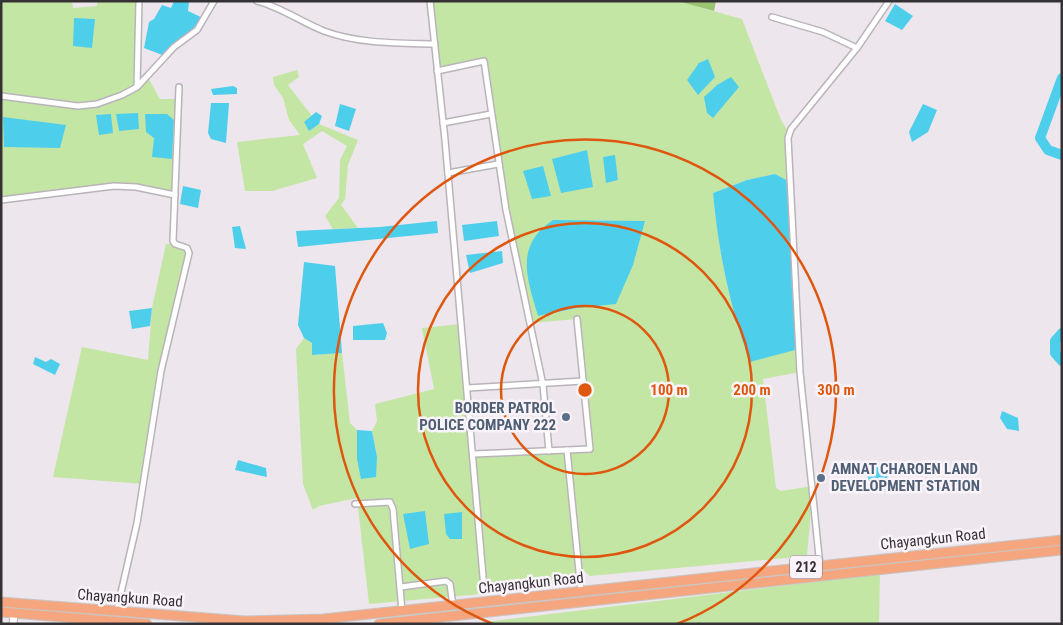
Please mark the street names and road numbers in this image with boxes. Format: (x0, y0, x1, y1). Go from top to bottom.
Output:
street label: Chayangkun Road (880, 525, 986, 553)
road number: 212 (790, 556, 822, 578)
street label: Chayangkun Road (478, 569, 584, 597)
street label: Chayangkun Road (77, 585, 183, 611)

